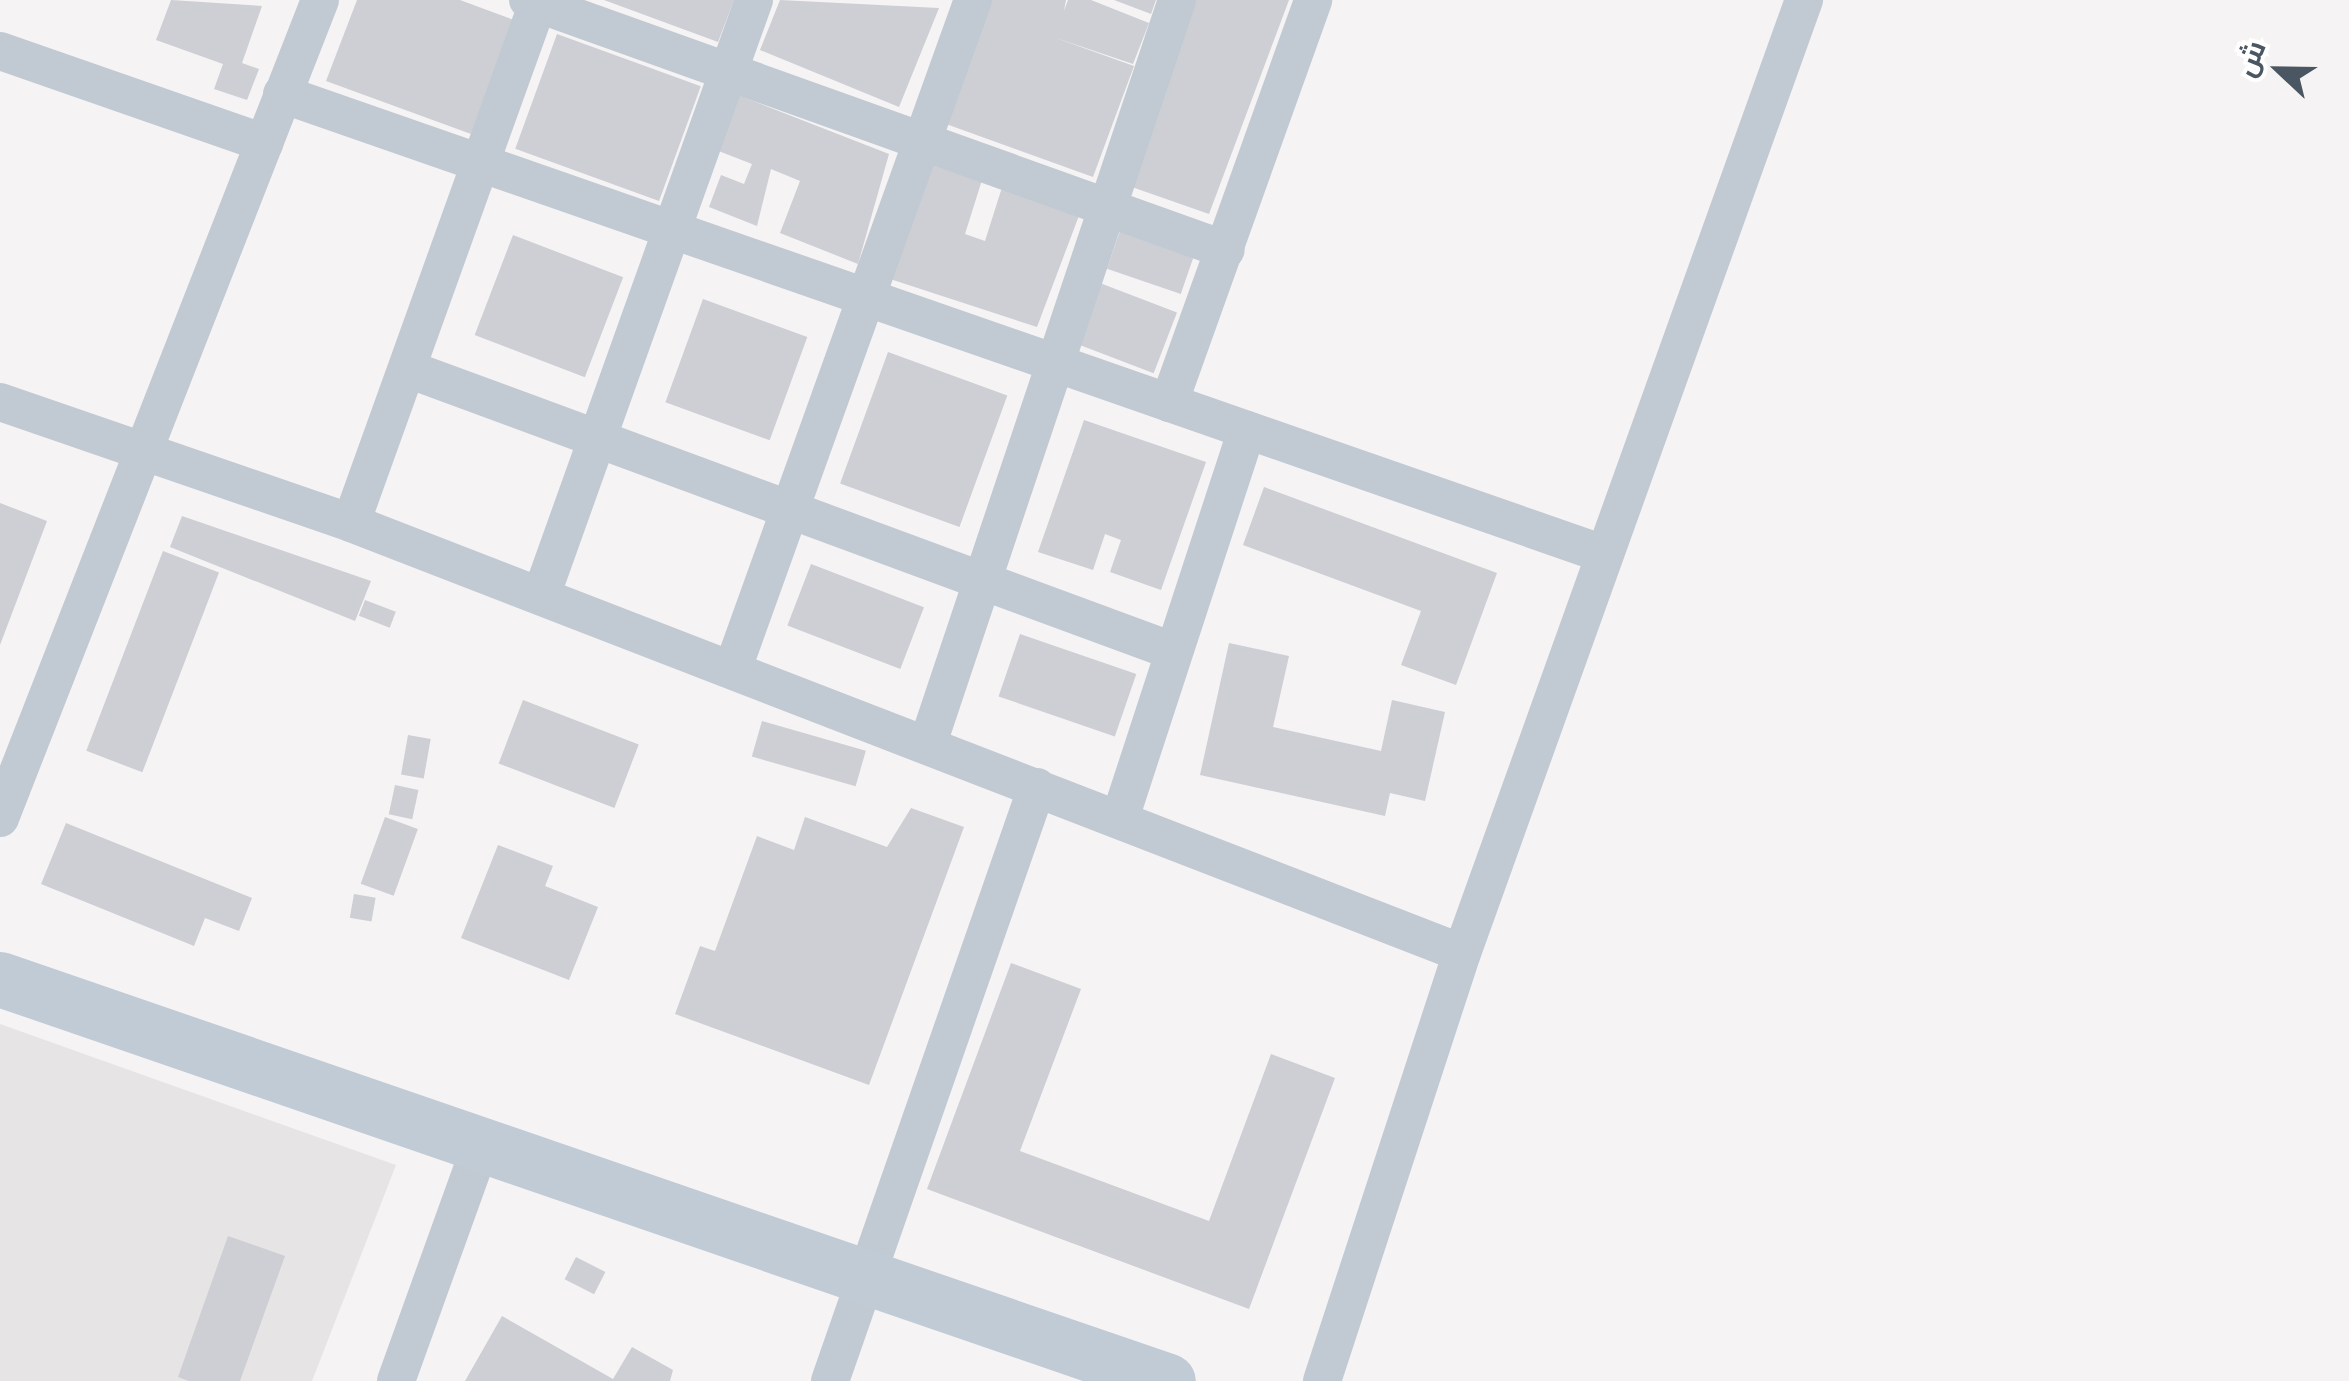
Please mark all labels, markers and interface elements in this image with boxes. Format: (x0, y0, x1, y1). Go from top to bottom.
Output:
north arrow (2229, 20, 2329, 120)
text: ش (2229, 36, 2273, 81)

